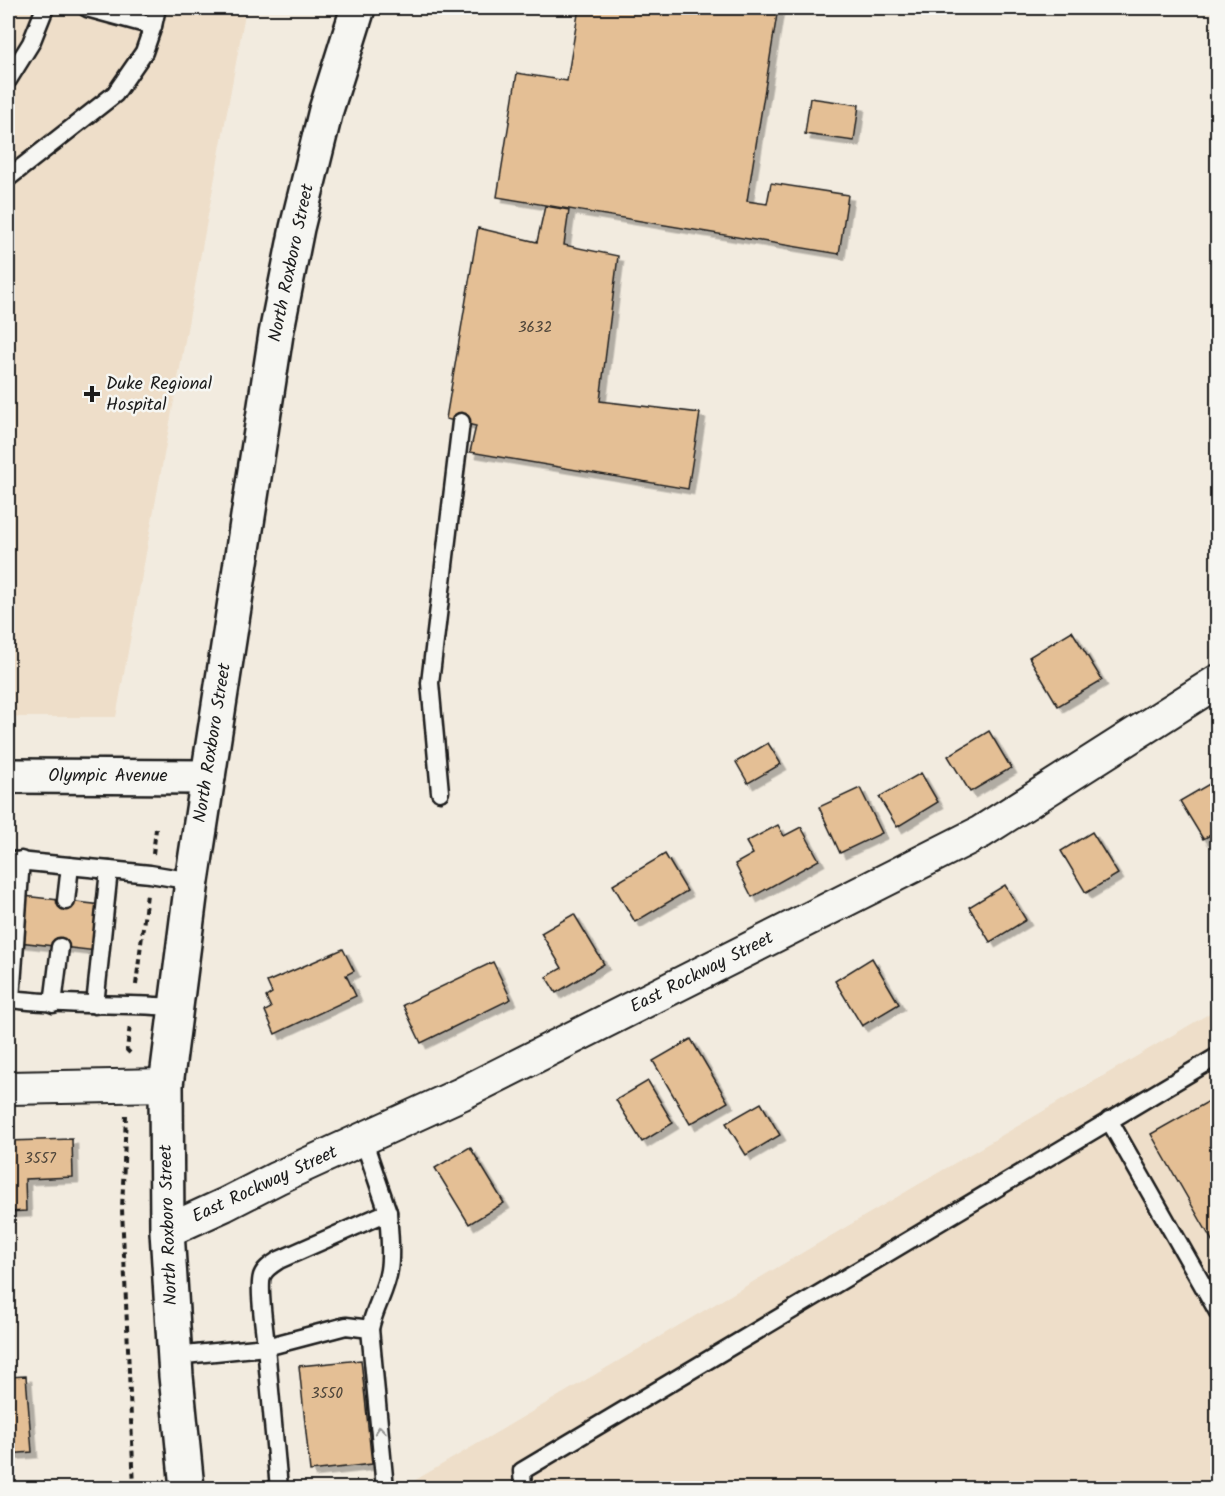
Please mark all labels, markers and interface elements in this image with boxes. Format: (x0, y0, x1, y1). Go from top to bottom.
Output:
street label: North Roxboro Street (261, 180, 323, 345)
house number: 3632 (518, 316, 552, 340)
place label: Duke Regional Hospital (106, 370, 213, 420)
marker: Duke Regional Hospital (83, 385, 101, 403)
street label: North Roxboro Street (186, 660, 240, 825)
street label: Olympic Avenue (48, 762, 168, 791)
street label: East Rockway Street (625, 924, 780, 1022)
street label: East Rockway Street (187, 1138, 344, 1231)
street label: North Roxboro Street (152, 1143, 186, 1306)
house number: 3557 (24, 1147, 57, 1171)
house number: 3550 (311, 1382, 344, 1406)
one-way arrow (374, 1426, 387, 1435)

